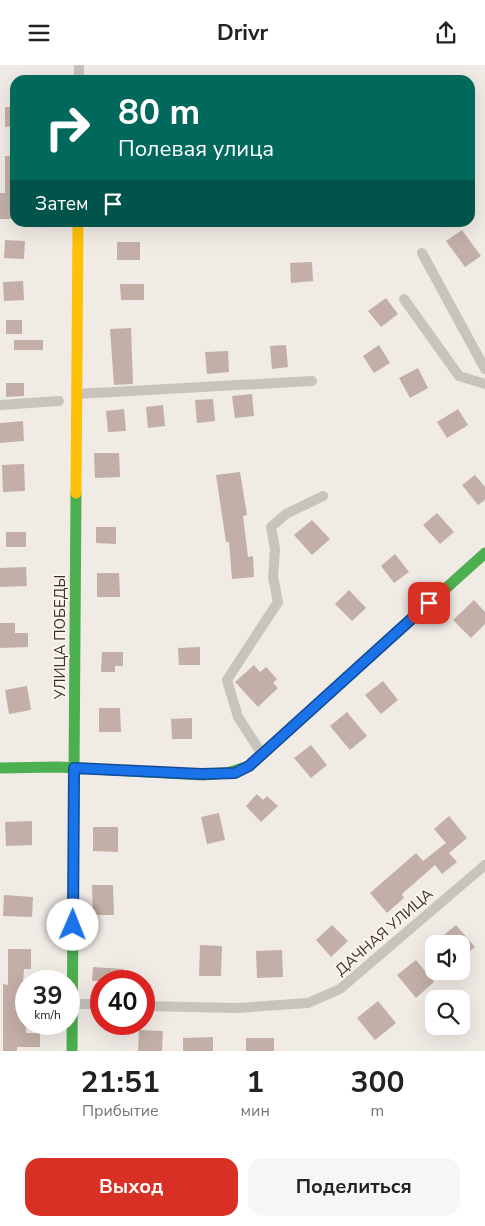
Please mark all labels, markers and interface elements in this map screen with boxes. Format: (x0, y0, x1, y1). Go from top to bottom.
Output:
text: Drivr (217, 18, 268, 48)
icon: menu (25, 19, 53, 47)
icon: share (432, 19, 460, 47)
text: 80 m (118, 89, 200, 136)
icon: right (35, 95, 100, 160)
text: Полевая улица (118, 134, 274, 164)
icon: arrive (99, 190, 127, 218)
text: Затем (35, 191, 89, 217)
street label: УЛИЦА ПОБЕДЫ (50, 575, 70, 700)
pin (408, 582, 450, 624)
icon: arrive (415, 589, 443, 617)
street label: ДАЧНАЯ УЛИЦА (331, 884, 437, 980)
position arrow (46, 898, 98, 950)
map controls (425, 935, 470, 1035)
button: sound (425, 935, 470, 980)
speed limit sign: 40 (90, 970, 155, 1035)
text: 39 (32, 979, 63, 1013)
button: search (425, 990, 470, 1035)
text: km/h (34, 1007, 61, 1023)
text: 21:51 (81, 1062, 160, 1103)
text: 1 (246, 1062, 264, 1103)
text: 300 (350, 1062, 404, 1103)
text: Прибытие (82, 1100, 159, 1122)
text: мин (241, 1100, 270, 1122)
text: m (371, 1100, 384, 1122)
button: Выход (25, 1158, 238, 1216)
button: Поделиться (248, 1158, 460, 1216)

